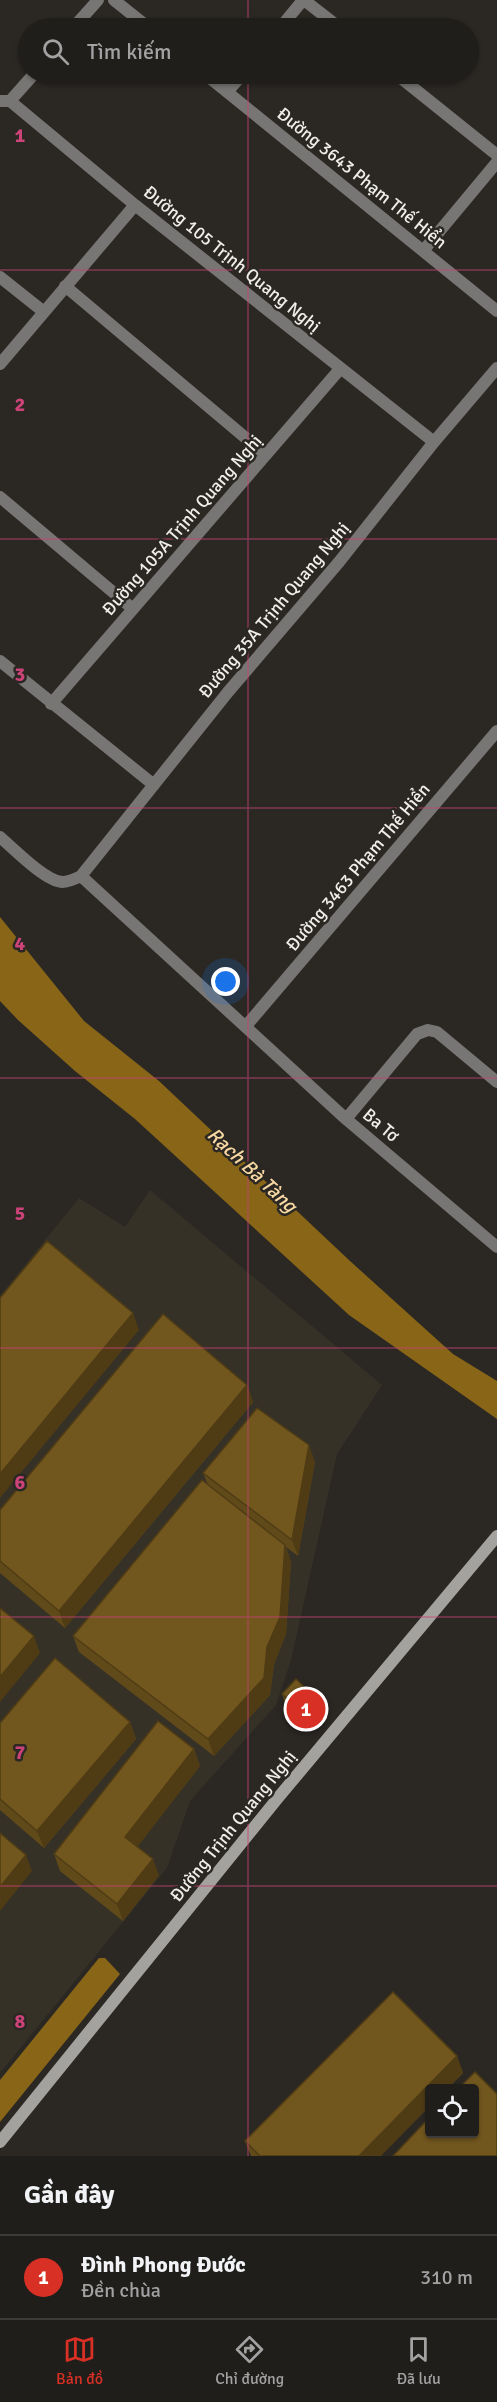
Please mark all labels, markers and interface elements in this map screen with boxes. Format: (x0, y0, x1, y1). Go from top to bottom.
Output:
search box (18, 18, 479, 84)
icon: search (39, 35, 72, 68)
text: Tìm kiếm (87, 38, 172, 65)
street label: Đường 3643 Phạm Thế Hiển (273, 103, 451, 253)
text: 1 (15, 123, 26, 148)
street label: Đường 105 Trịnh Quang Nghị (139, 181, 325, 337)
text: 2 (15, 392, 25, 417)
street label: Đường 105A Trịnh Quang Nghị (97, 430, 267, 620)
street label: Đường 35A Trịnh Quang Nghị (194, 518, 354, 702)
text: 3 (15, 662, 25, 687)
street label: Đường 3463 Phạm Thế Hiển (281, 779, 435, 955)
text: 4 (15, 931, 26, 956)
your location (211, 967, 240, 996)
street label: Ba Tơ (358, 1103, 404, 1147)
water label: Rạch Bà Tàng (202, 1122, 303, 1219)
text: 5 (15, 1201, 25, 1226)
text: 6 (15, 1470, 26, 1495)
pin: 1 (286, 1686, 326, 1732)
text: 7 (15, 1740, 26, 1765)
street label: Đường Trịnh Quang Nghị (165, 1746, 301, 1906)
text: 8 (15, 2009, 26, 2034)
map controls (425, 2084, 479, 2138)
button: locate (425, 2084, 479, 2138)
text: Gần đây (24, 2179, 114, 2211)
text: Đình Phong Đước (81, 2251, 246, 2278)
text: 1 (38, 2265, 49, 2290)
text: 310 m (420, 2265, 473, 2290)
text: Đền chùa (81, 2278, 161, 2303)
tab: Bản đồ (56, 2333, 103, 2389)
tab: Chỉ đường (215, 2333, 284, 2389)
tab: Đã lưu (396, 2333, 441, 2389)

